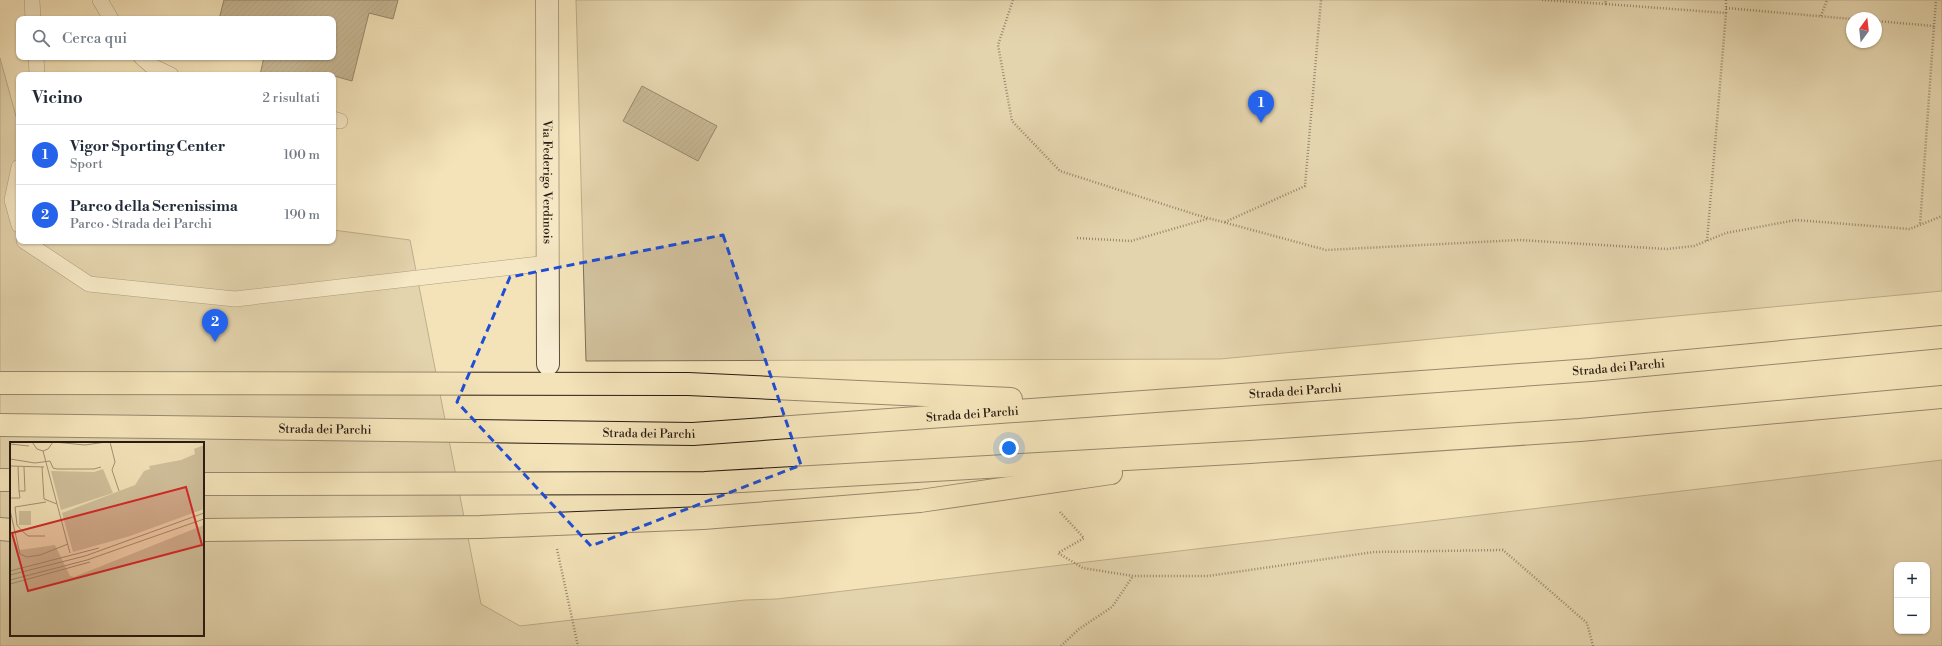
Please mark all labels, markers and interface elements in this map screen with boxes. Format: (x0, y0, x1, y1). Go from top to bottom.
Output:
north arrow (1846, 12, 1882, 48)
search box (16, 16, 336, 60)
icon: search (30, 27, 52, 49)
text: Cerca qui (62, 29, 127, 48)
text: Vicino (32, 87, 83, 109)
text: 2 risultati (263, 90, 320, 106)
pin: 1 (1248, 90, 1274, 123)
street label: Via Federigo Verdinois (540, 119, 555, 244)
text: Vigor Sporting Center (70, 137, 225, 156)
text: 1 (42, 147, 48, 163)
text: 100 m (284, 147, 320, 163)
text: Sport (70, 156, 103, 172)
text: Parco della Serenissima (70, 197, 238, 216)
text: 2 (41, 207, 49, 223)
text: 190 m (284, 207, 320, 223)
text: Parco · Strada dei Parchi (70, 216, 212, 232)
pin: 2 (202, 309, 228, 342)
street label: Strada dei Parchi (1572, 356, 1666, 379)
street label: Strada dei Parchi (1249, 380, 1342, 402)
street label: Strada dei Parchi (925, 403, 1019, 425)
street label: Strada dei Parchi (278, 421, 372, 437)
street label: Strada dei Parchi (602, 425, 696, 442)
your location (999, 438, 1019, 458)
inset map (10, 442, 204, 636)
map controls (1894, 562, 1930, 634)
button: + (1894, 562, 1930, 598)
button: − (1894, 598, 1930, 634)

